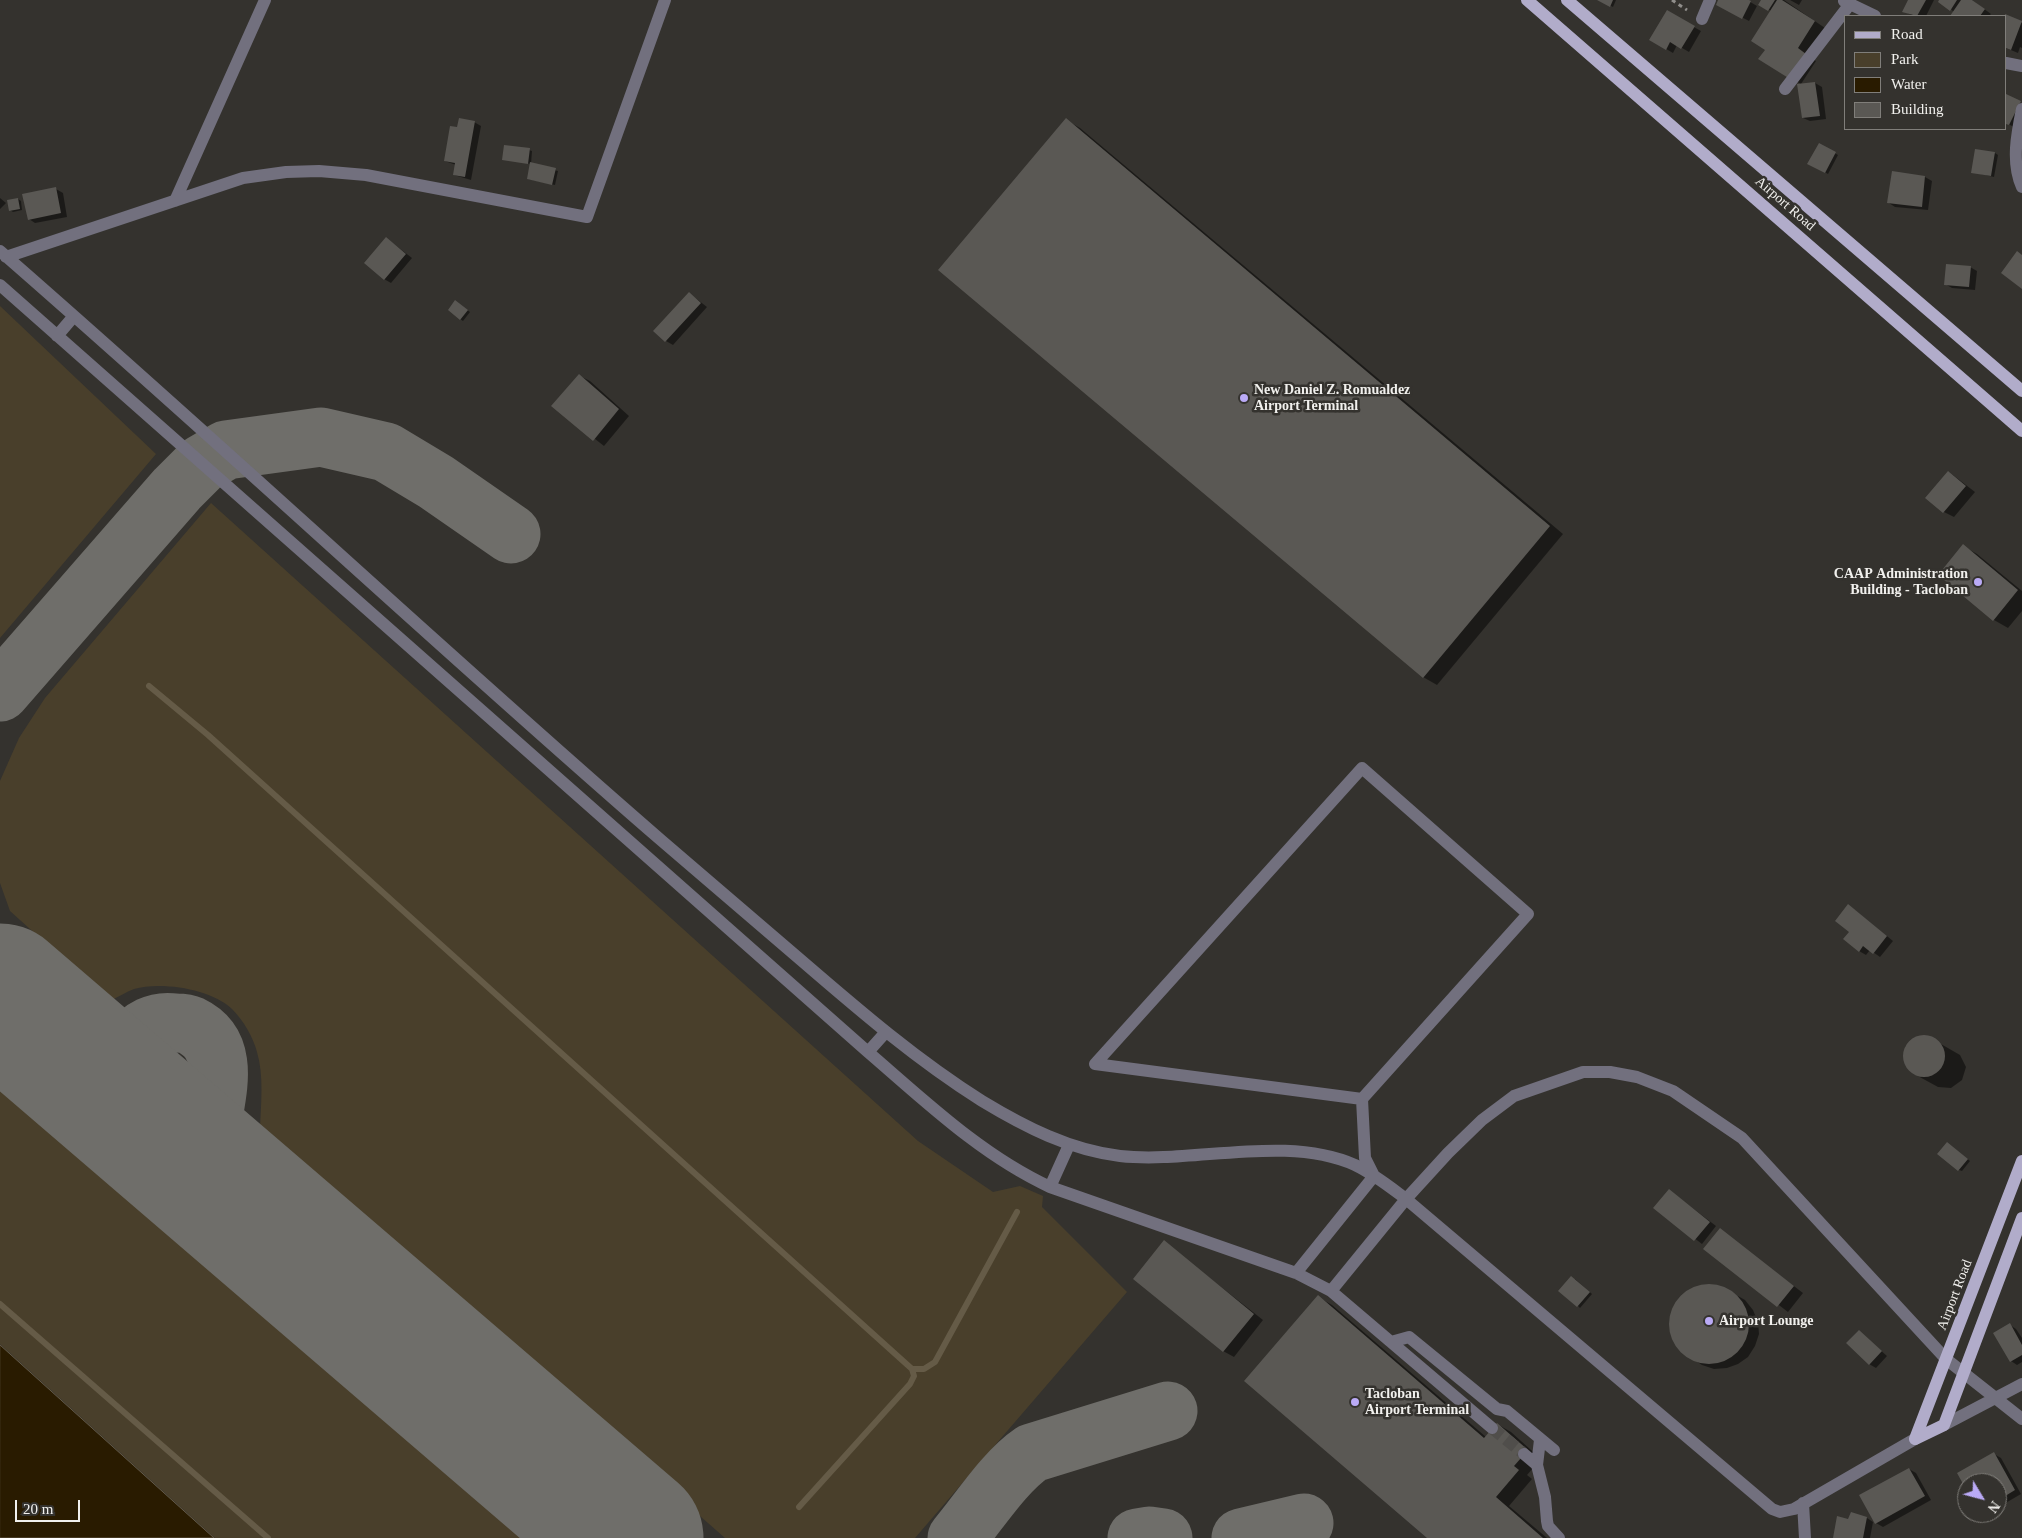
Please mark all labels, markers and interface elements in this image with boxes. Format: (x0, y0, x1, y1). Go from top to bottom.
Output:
legend (1844, 15, 2007, 130)
text: Road (1891, 26, 1923, 42)
text: Park (1891, 51, 1919, 67)
text: Water (1891, 76, 1926, 92)
text: Building (1891, 101, 1944, 117)
street label: Airport Road (1751, 173, 1819, 235)
place label: New Daniel Z. Romualdez Airport Terminal (1254, 382, 1410, 414)
marker: New Daniel Z. Romualdez Airport Terminal (1238, 392, 1250, 404)
place label: CAAP Administration Building - Tacloban (1834, 566, 1968, 598)
marker: CAAP Administration Building - Tacloban (1972, 576, 1984, 588)
street label: Airport Road (1934, 1257, 1976, 1333)
place label: Airport Lounge (1719, 1313, 1814, 1329)
marker: Airport Lounge (1703, 1315, 1715, 1327)
place label: Tacloban Airport Terminal (1365, 1386, 1469, 1418)
marker: Tacloban Airport Terminal (1349, 1396, 1361, 1408)
north arrow (1957, 1473, 2007, 1523)
scale bar (18, 1490, 82, 1522)
text: N (1985, 1498, 2003, 1515)
text: 20 m (23, 1501, 53, 1517)

